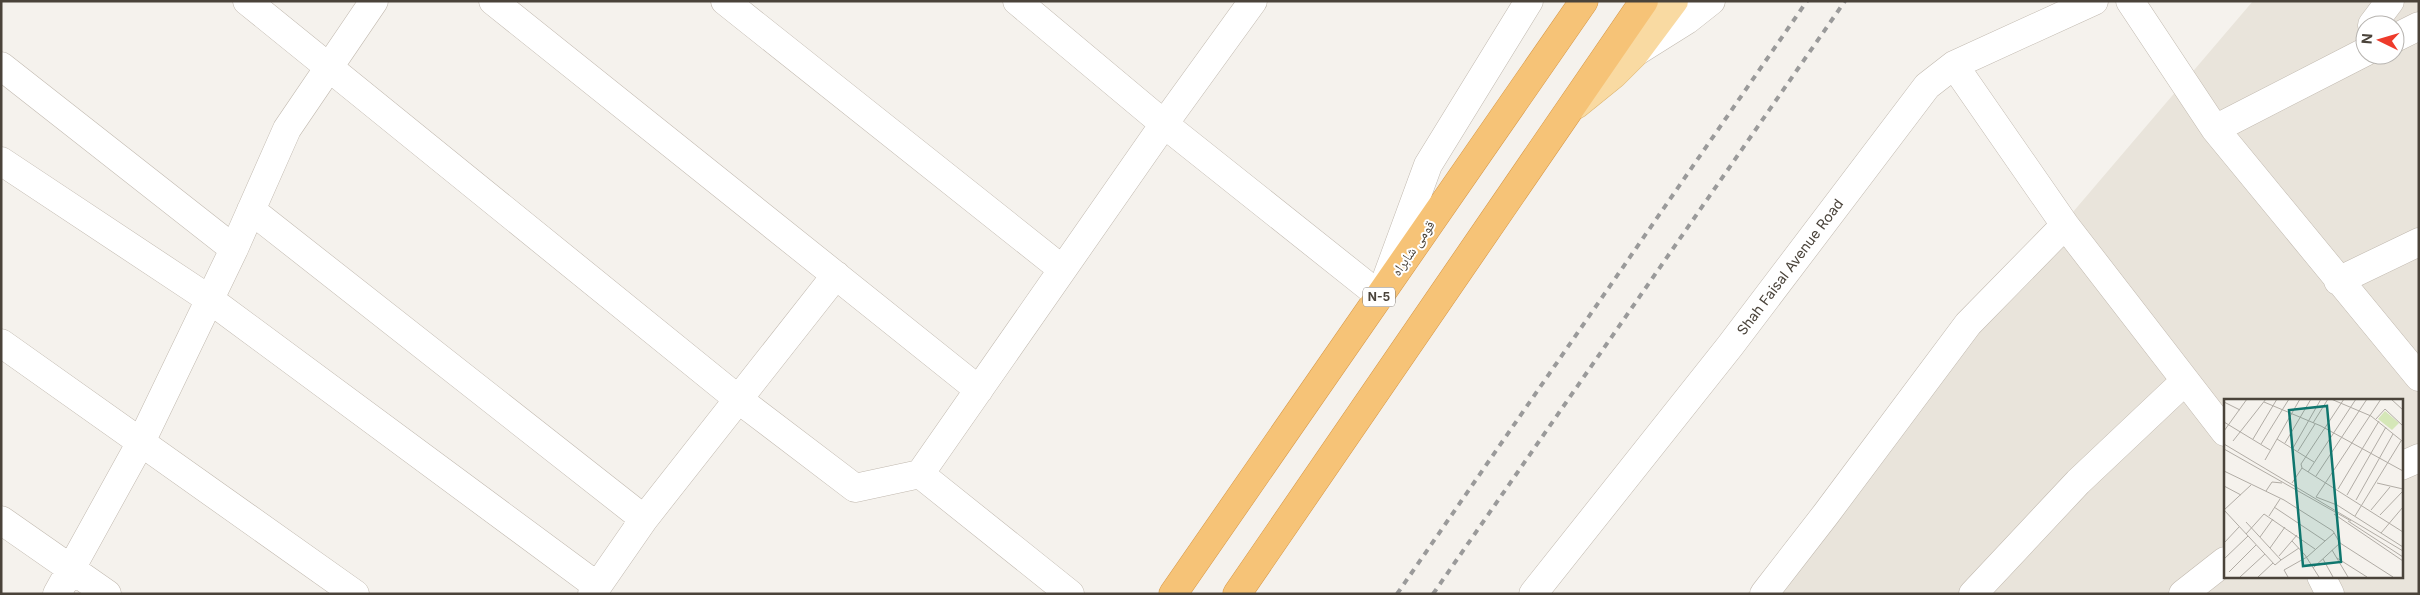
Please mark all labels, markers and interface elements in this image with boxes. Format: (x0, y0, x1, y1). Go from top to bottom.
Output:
north arrow (2355, 15, 2405, 65)
text: N (2358, 33, 2375, 45)
street label: Shah Faisal Avenue Road (1733, 195, 1846, 338)
street label: قومی شاہراہ (1387, 217, 1439, 279)
road number: N-5 (1363, 288, 1395, 306)
inset map (2224, 399, 2402, 578)

